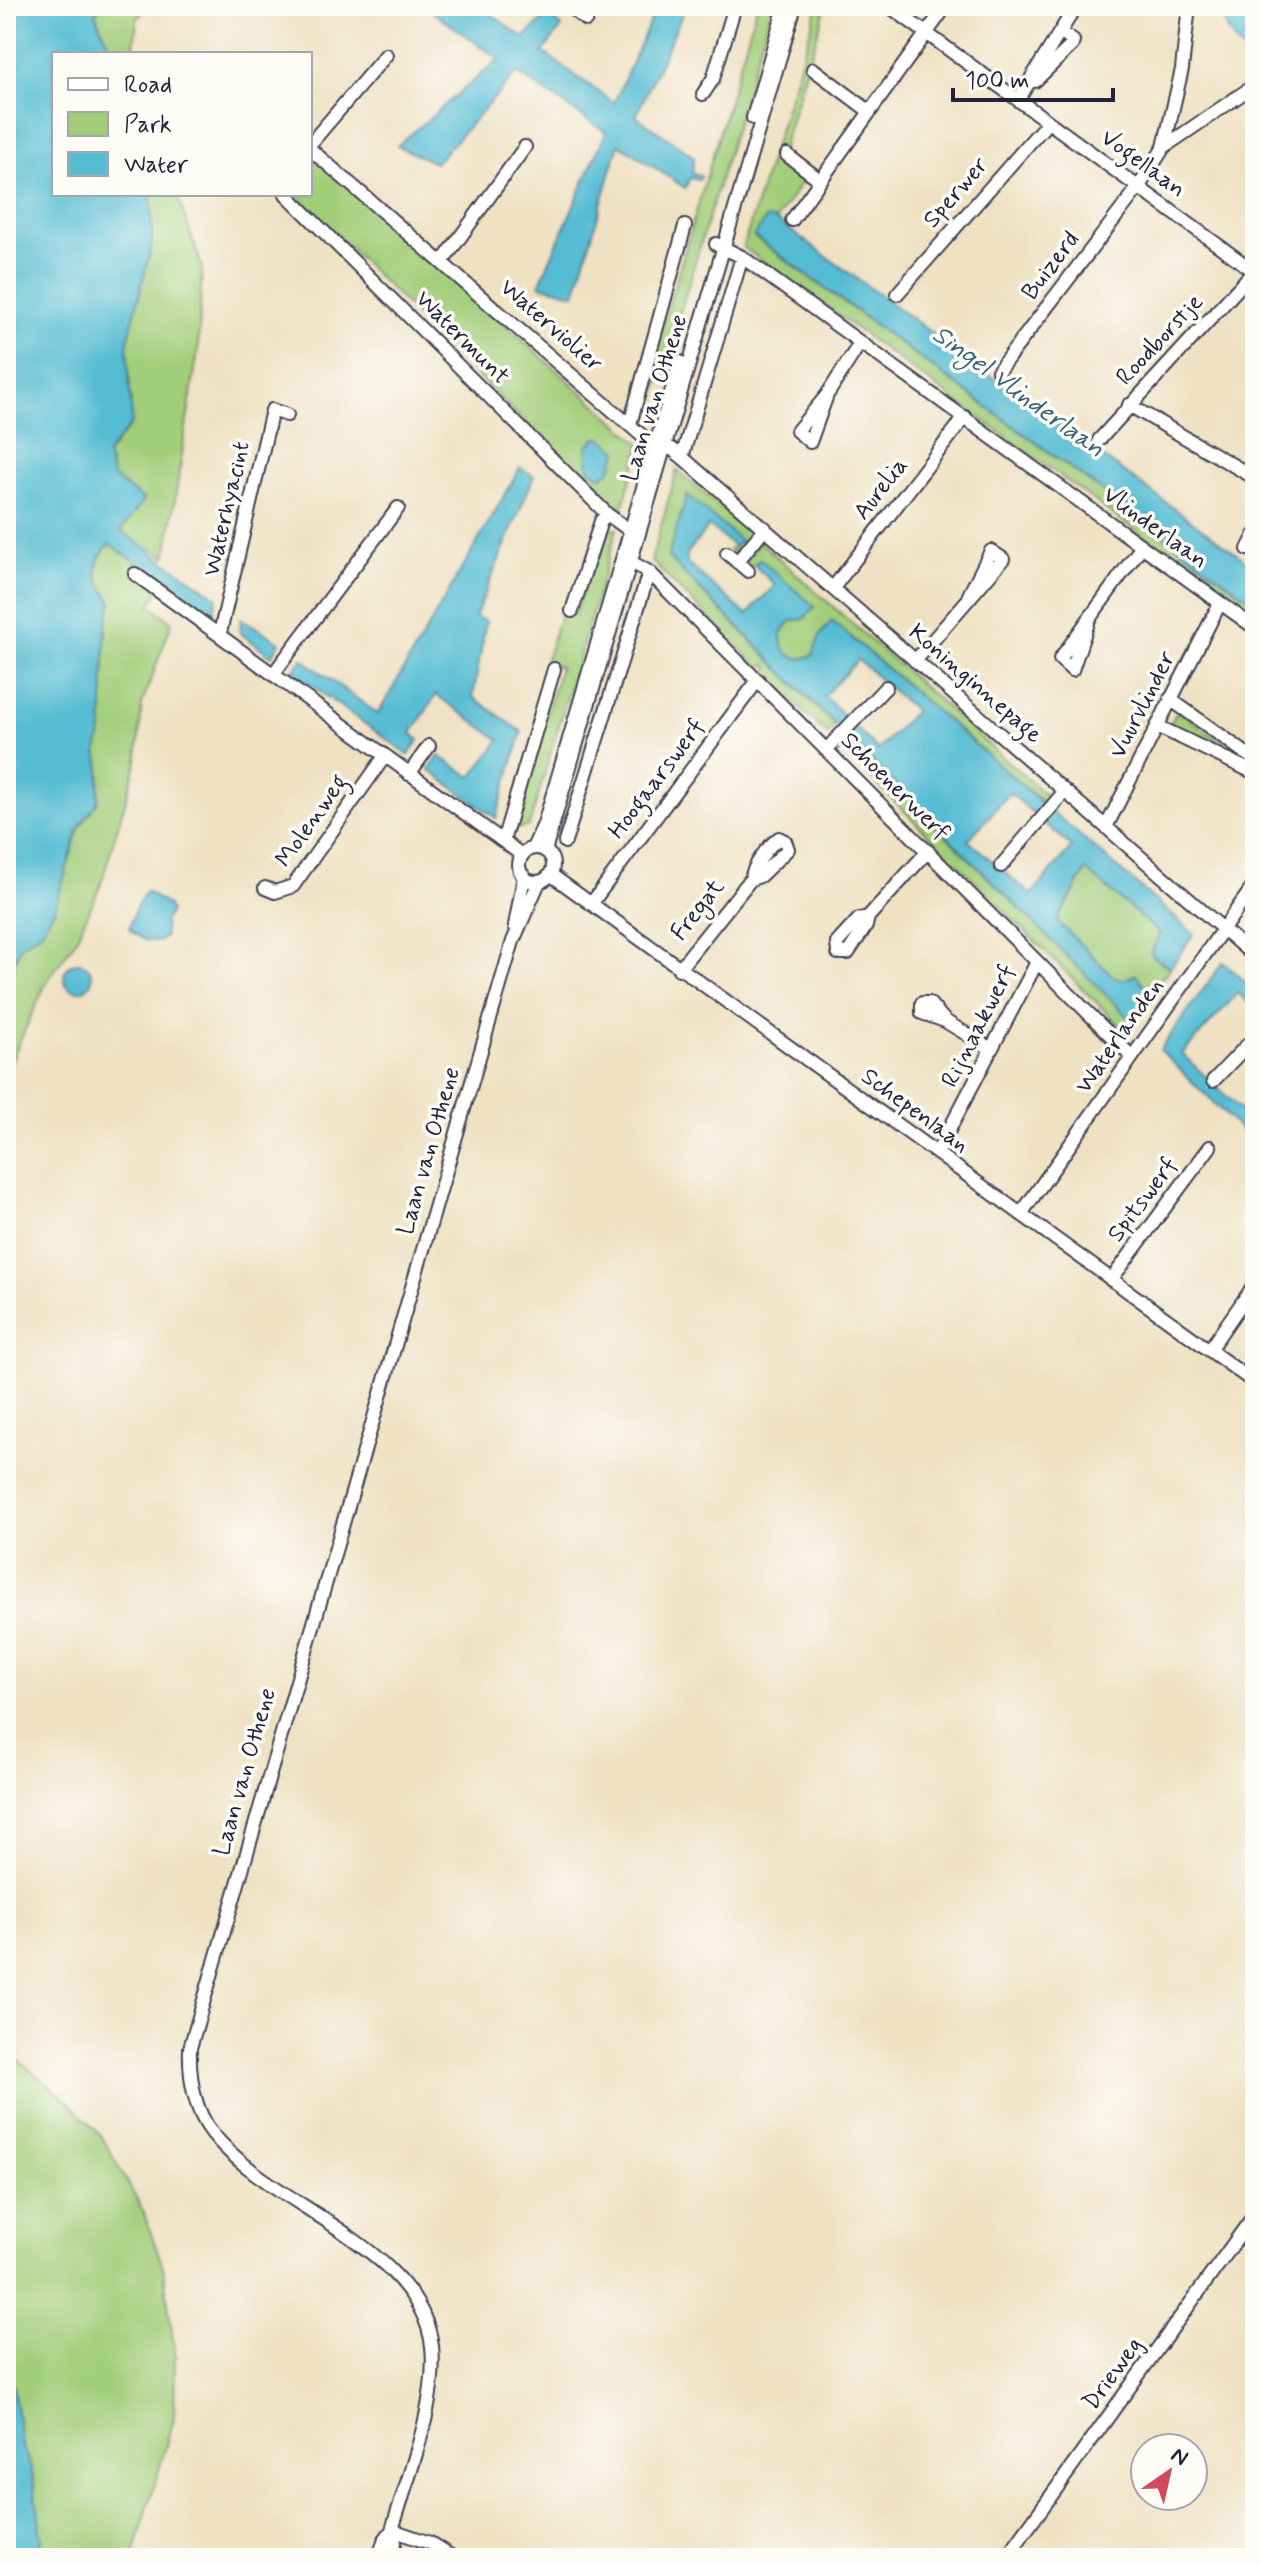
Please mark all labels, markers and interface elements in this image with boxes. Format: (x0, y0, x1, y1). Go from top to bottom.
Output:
legend (52, 52, 312, 196)
scale bar (953, 52, 1113, 102)
text: 100 m (965, 66, 1029, 97)
text: Road (124, 70, 172, 101)
text: Park (124, 110, 172, 141)
street label: Vogellaan (1093, 123, 1192, 208)
text: Water (124, 150, 189, 181)
street label: Sperwer (917, 151, 995, 235)
street label: Buizerd (1015, 225, 1087, 307)
street label: Waterviolier (493, 273, 609, 379)
street label: Watermunt (408, 284, 516, 392)
street label: Roodborstje (1110, 288, 1210, 392)
street label: Laan van Othene (615, 311, 695, 485)
water label: Singel Vlinderlaan (924, 318, 1111, 468)
street label: Waterhyacint (196, 438, 258, 580)
street label: Aurelia (847, 451, 915, 527)
street label: Vlinderlaan (1096, 480, 1214, 576)
street label: Koninginnepage (900, 617, 1048, 753)
street label: Vuurvlinder (1103, 645, 1184, 764)
street label: Hoogaarswerf (602, 713, 715, 847)
street label: Schoenerwerf (834, 726, 956, 848)
street label: Molenweg (269, 768, 358, 875)
street label: Fregat (664, 873, 733, 948)
street label: Rijnaakwerf (935, 959, 1023, 1093)
street label: Waterlanden (1069, 972, 1171, 1100)
street label: Schepenlaan (855, 1061, 975, 1161)
street label: Laan van Othene (390, 1063, 468, 1239)
street label: Spitswerf (1101, 1151, 1185, 1249)
street label: Laan van Othene (206, 1684, 284, 1860)
street label: Drieweg (1076, 2331, 1150, 2417)
north arrow (1129, 2432, 1209, 2512)
text: N (1165, 2441, 1193, 2473)

